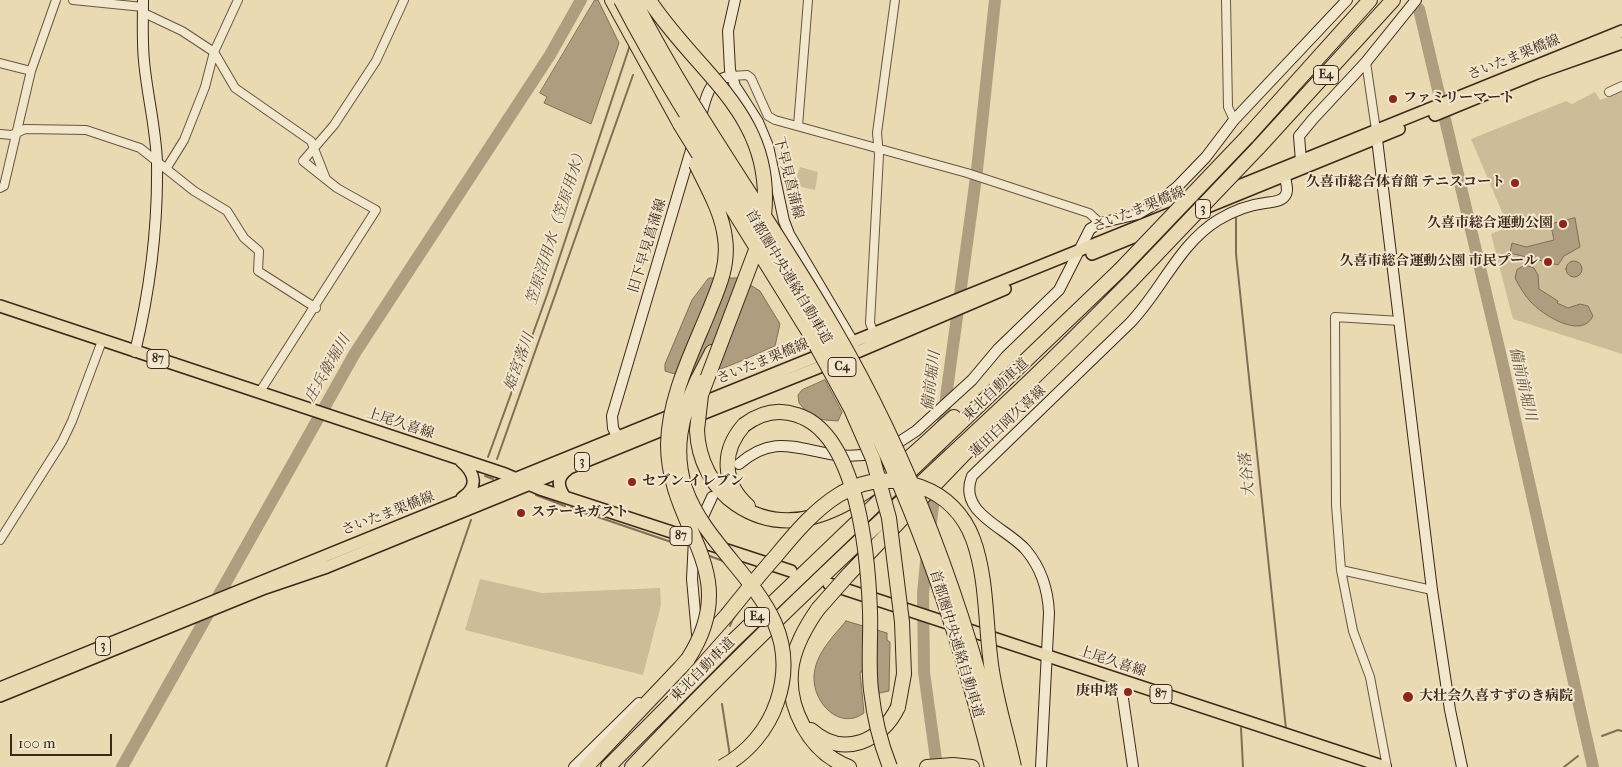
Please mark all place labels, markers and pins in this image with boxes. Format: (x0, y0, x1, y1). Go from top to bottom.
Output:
place label: ファミリーマート (1403, 91, 1515, 107)
marker: ファミリーマート (1387, 93, 1399, 105)
place label: 久喜市総合体育館 テニスコート (1306, 175, 1505, 191)
marker: 久喜市総合体育館 テニスコート (1509, 177, 1521, 189)
place label: 久喜市総合運動公園 (1427, 216, 1553, 232)
marker: 久喜市総合運動公園 (1557, 218, 1569, 230)
place label: 久喜市総合運動公園 市民プール (1339, 254, 1538, 270)
marker: 久喜市総合運動公園 市民プール (1542, 256, 1554, 268)
place label: セブン-イレブン (642, 474, 744, 490)
marker: セブン-イレブン (626, 476, 638, 488)
place label: ステーキガスト (531, 505, 629, 521)
marker: ステーキガスト (515, 507, 527, 519)
place label: 庚申塔 (1076, 684, 1118, 700)
marker: 庚申塔 (1122, 686, 1134, 698)
place label: 大壮会久喜すずのき病院 (1419, 689, 1573, 705)
marker: 大壮会久喜すずのき病院 (1401, 690, 1415, 704)

